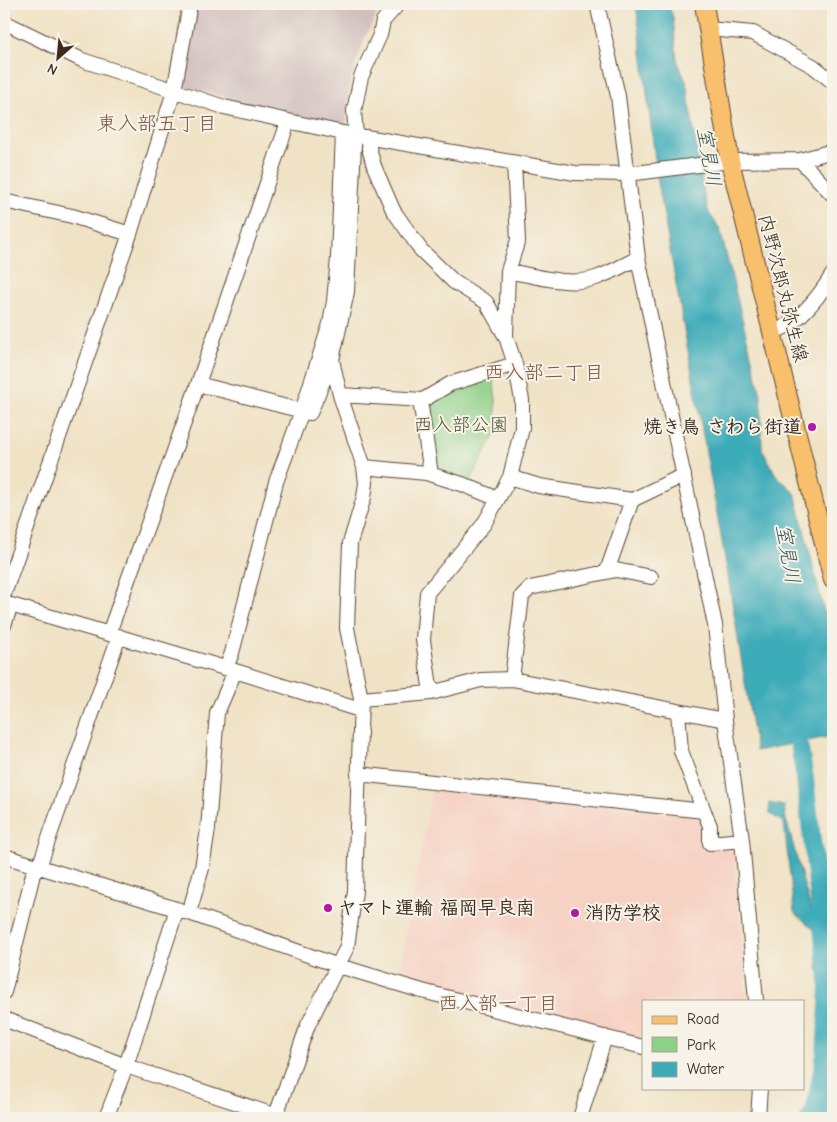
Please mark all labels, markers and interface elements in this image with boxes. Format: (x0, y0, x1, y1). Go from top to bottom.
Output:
north arrow (32, 32, 82, 82)
text: N (44, 59, 60, 79)
district label: 東入部五丁目 (97, 112, 217, 135)
water label: 室見川 (692, 125, 726, 189)
street label: 内野次郎丸弥生線 (754, 212, 812, 364)
district label: 西入部二丁目 (484, 361, 604, 384)
park label: 西入部公園 (413, 414, 509, 436)
place label: 焼き鳥 さわら街道 (643, 416, 802, 438)
marker: 焼き鳥 さわら街道 (806, 421, 818, 433)
water label: 室見川 (771, 522, 805, 586)
place label: ヤマト運輸 福岡早良南 (338, 897, 535, 919)
marker: ヤマト運輸 福岡早良南 (322, 902, 334, 914)
place label: 消防学校 (585, 902, 661, 924)
marker: 消防学校 (569, 907, 581, 919)
district label: 西入部一丁目 (438, 992, 558, 1015)
legend (642, 1000, 804, 1090)
text: Road (687, 1010, 719, 1028)
text: Park (687, 1036, 716, 1054)
text: Water (687, 1060, 724, 1078)

